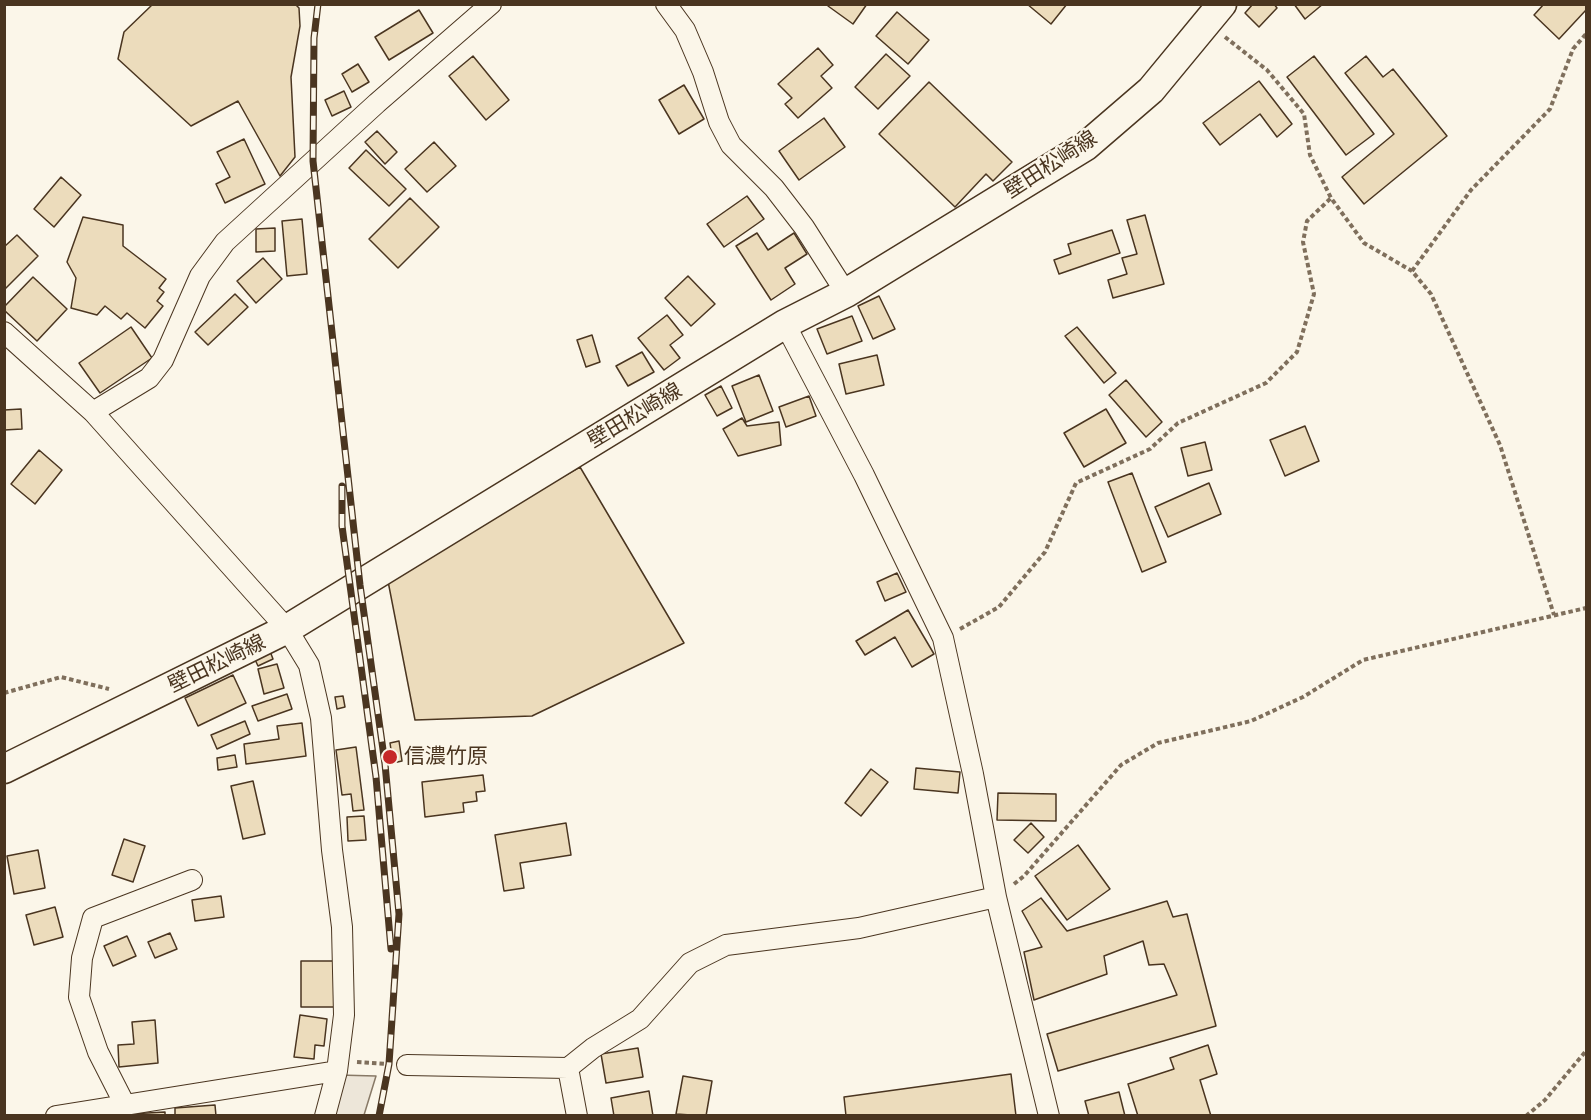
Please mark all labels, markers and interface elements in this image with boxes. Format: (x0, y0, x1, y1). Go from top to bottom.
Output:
street label: 壁田松崎線 (1000, 126, 1102, 204)
street label: 壁田松崎線 (584, 378, 686, 454)
street label: 壁田松崎線 (164, 630, 270, 698)
place label: 信濃竹原 (404, 744, 488, 770)
marker: 信濃竹原 (381, 748, 399, 766)

